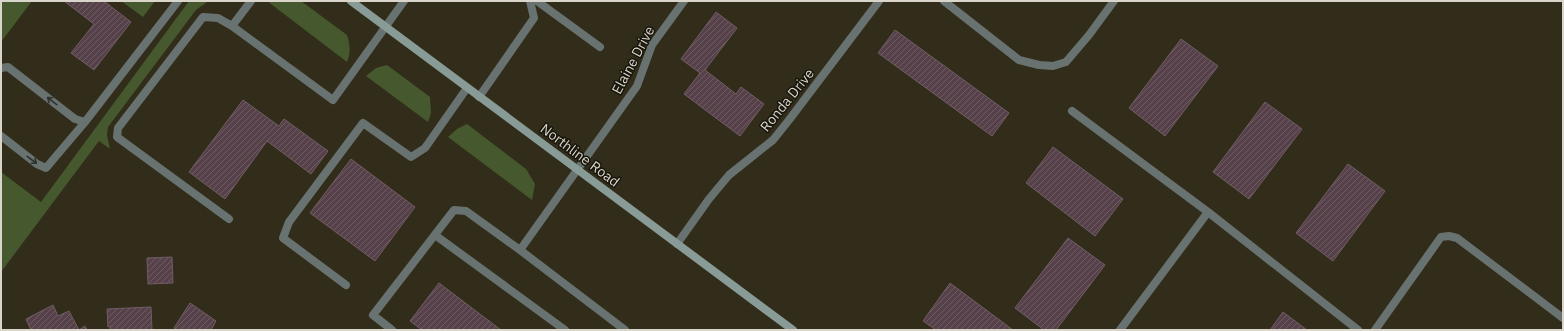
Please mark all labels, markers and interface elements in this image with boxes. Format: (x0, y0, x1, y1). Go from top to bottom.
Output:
street label: Elaine Drive (608, 23, 659, 97)
street label: Ronda Drive (756, 65, 818, 135)
one-way arrow (47, 97, 58, 105)
street label: Northline Road (537, 119, 623, 191)
one-way arrow (26, 156, 37, 164)

